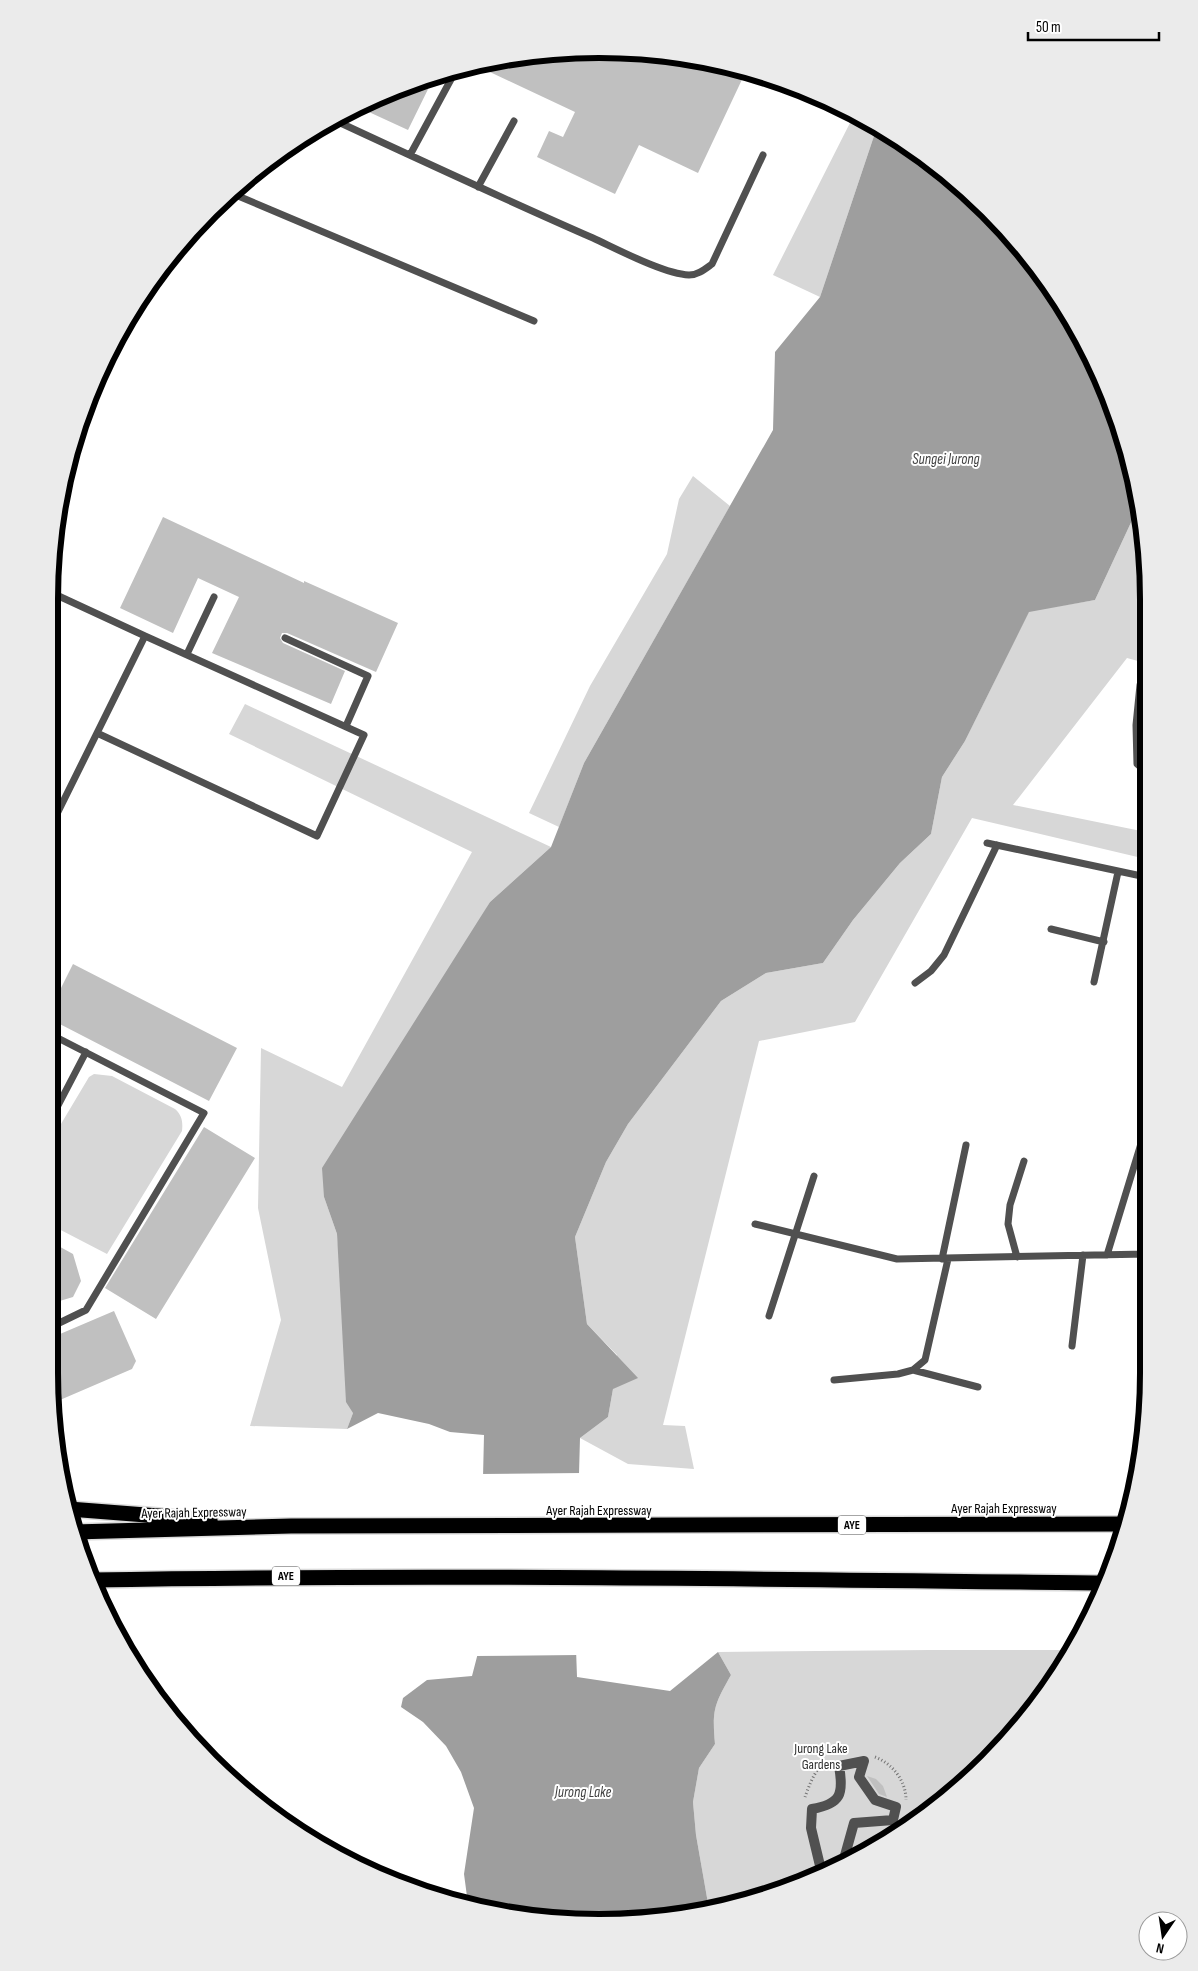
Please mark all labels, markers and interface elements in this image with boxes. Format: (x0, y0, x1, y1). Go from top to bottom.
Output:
scale bar (1028, 10, 1159, 42)
text: 50 m (1036, 18, 1061, 37)
water label: Sungei Jurong (912, 450, 980, 469)
street label: Ayer Rajah Expressway (950, 1500, 1057, 1517)
street label: Ayer Rajah Expressway (545, 1502, 652, 1519)
street label: Ayer Rajah Expressway (140, 1503, 247, 1522)
road number: AYE (838, 1516, 866, 1534)
road number: AYE (272, 1566, 300, 1585)
park label: Jurong Lake Gardens (793, 1740, 848, 1773)
water label: Jurong Lake (554, 1783, 611, 1802)
north arrow (1138, 1911, 1188, 1961)
text: N (1155, 1939, 1166, 1957)

